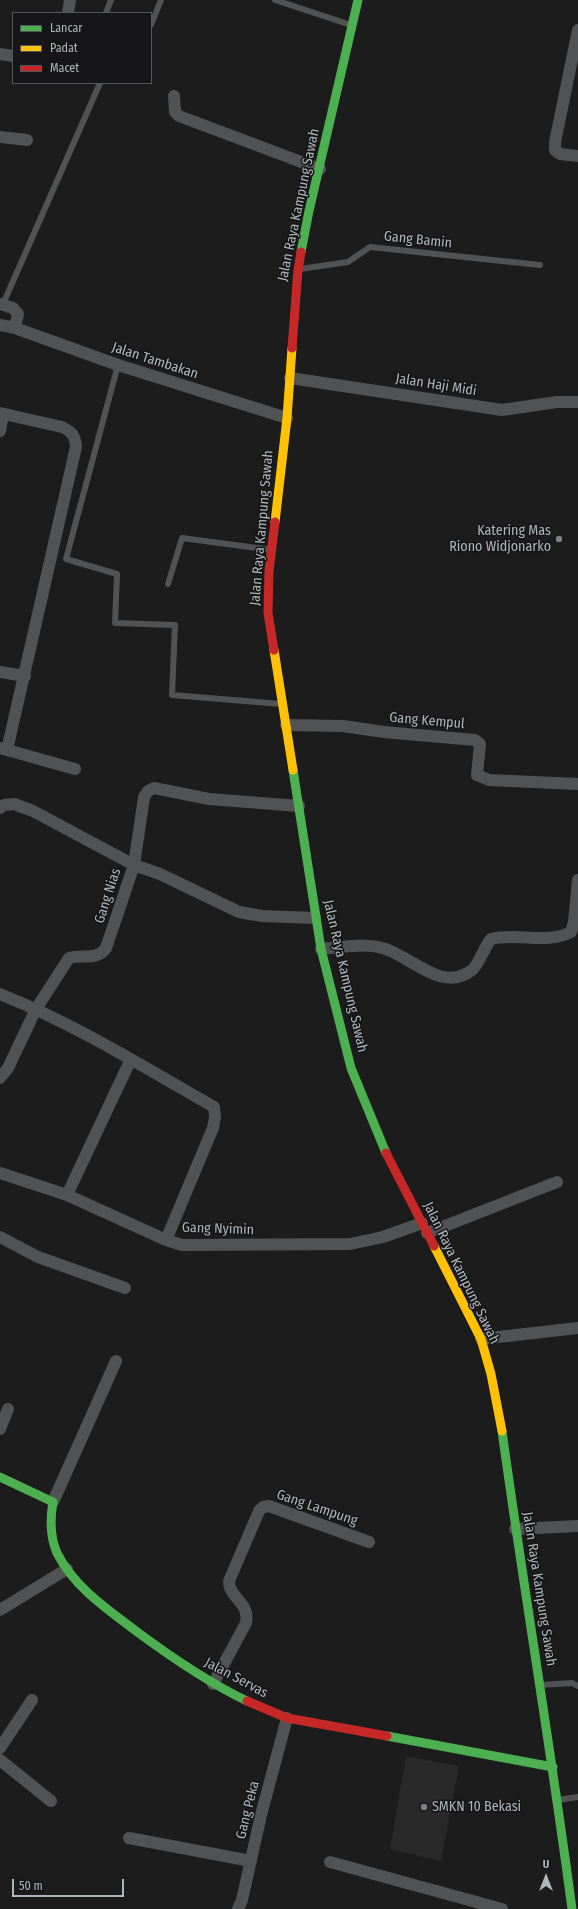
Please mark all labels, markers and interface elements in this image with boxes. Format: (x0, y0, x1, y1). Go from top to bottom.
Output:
legend (12, 12, 152, 84)
text: Lancar (50, 21, 83, 35)
text: Padat (50, 41, 78, 55)
text: Macet (50, 61, 79, 75)
street label: Jalan Raya Kampung Sawah (275, 127, 323, 283)
street label: Gang Bamin (383, 228, 453, 252)
street label: Jalan Tambakan (110, 339, 200, 383)
street label: Jalan Haji Midi (394, 370, 478, 400)
street label: Jalan Raya Kampung Sawah (247, 450, 277, 606)
place label: Katering Mas Riono Widjonarko (449, 523, 551, 556)
marker: Katering Mas Riono Widjonarko (554, 534, 564, 544)
street label: Gang Kempul (389, 709, 465, 733)
street label: Gang Nias (91, 866, 125, 926)
street label: Jalan Raya Kampung Sawah (319, 898, 371, 1054)
street label: Jalan Raya Kampung Sawah (419, 1199, 503, 1347)
street label: Gang Nyimin (182, 1219, 254, 1239)
street label: Gang Lampung (274, 1486, 360, 1530)
street label: Jalan Raya Kampung Sawah (519, 1511, 559, 1667)
street label: Jalan Servas (201, 1654, 271, 1702)
street label: Gang Peka (233, 1779, 263, 1841)
place label: SMKN 10 Bekasi (432, 1799, 521, 1815)
marker: SMKN 10 Bekasi (419, 1802, 429, 1812)
north arrow (526, 1857, 566, 1897)
text: U (543, 1858, 549, 1871)
scale bar (14, 1871, 126, 1897)
text: 50 m (19, 1879, 43, 1893)

